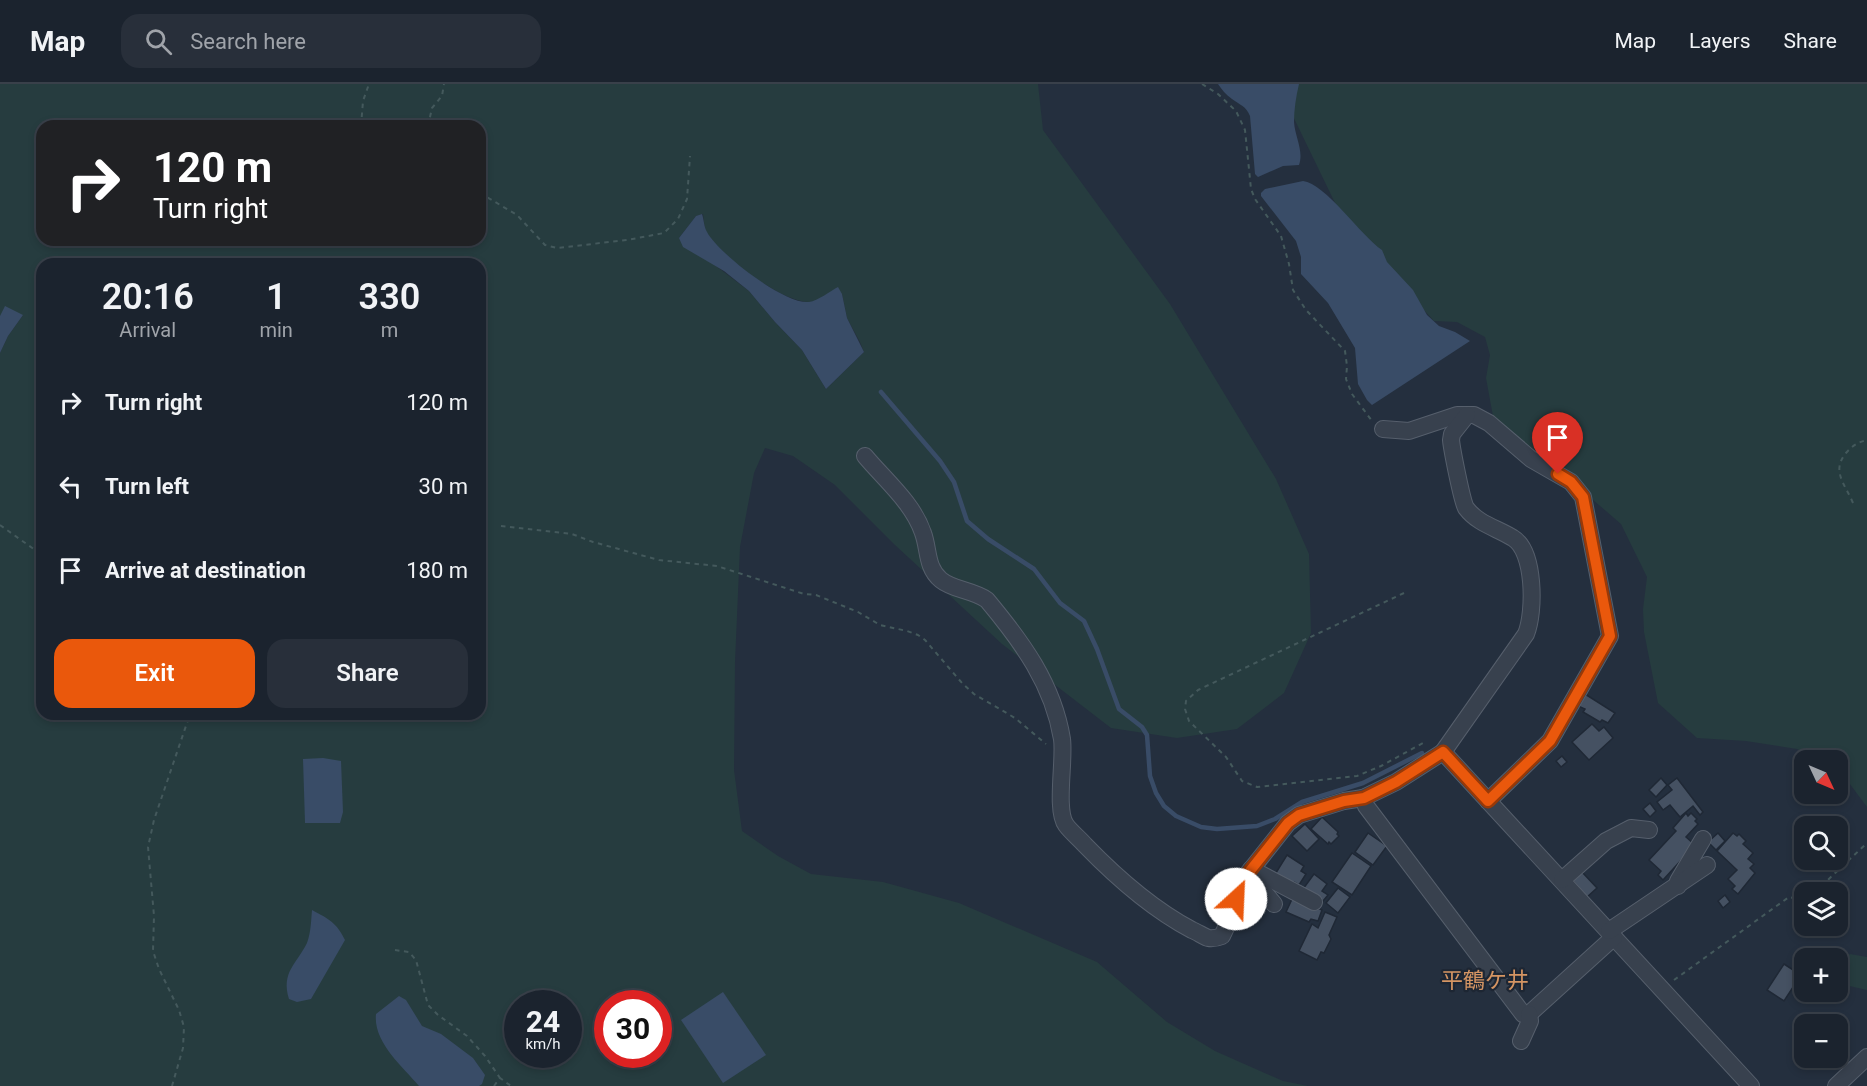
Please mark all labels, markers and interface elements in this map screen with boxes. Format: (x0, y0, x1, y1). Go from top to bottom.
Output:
search box (121, 14, 541, 68)
text: Map (30, 25, 85, 58)
icon: search (142, 25, 175, 58)
text: Search here (190, 29, 306, 54)
text: Map (1614, 29, 1656, 53)
text: Layers (1689, 29, 1750, 53)
text: Share (1783, 29, 1837, 53)
text: 120 m (153, 143, 272, 192)
icon: right (54, 144, 132, 222)
text: Turn right (153, 193, 268, 225)
text: 20:16 (102, 276, 194, 318)
text: 1 (266, 276, 286, 318)
text: 330 (359, 276, 420, 318)
text: Arrival (119, 318, 176, 342)
text: min (259, 318, 293, 342)
text: m (381, 318, 398, 342)
icon: right (54, 386, 87, 419)
text: Turn right (105, 390, 202, 415)
text: 120 m (406, 390, 468, 415)
pin (1532, 412, 1583, 474)
icon: arrive (1541, 421, 1574, 454)
icon: left (54, 470, 87, 503)
text: Turn left (105, 474, 189, 499)
text: 30 m (419, 474, 468, 499)
icon: arrive (54, 554, 87, 587)
text: Arrive at destination (105, 558, 306, 583)
text: 180 m (406, 558, 468, 583)
button: Exit (54, 639, 255, 708)
button: Share (267, 639, 468, 708)
north arrow (1794, 750, 1848, 804)
map controls (1794, 750, 1848, 1068)
button: search (1794, 816, 1848, 870)
position arrow (1204, 867, 1268, 931)
button: layers (1794, 882, 1848, 936)
button: + (1794, 948, 1848, 1002)
district label: 平鶴ケ井 (1441, 968, 1529, 993)
speed limit sign: 30 (594, 990, 672, 1068)
text: 24 (526, 1004, 560, 1039)
button: − (1794, 1014, 1848, 1068)
text: km/h (525, 1035, 561, 1053)

